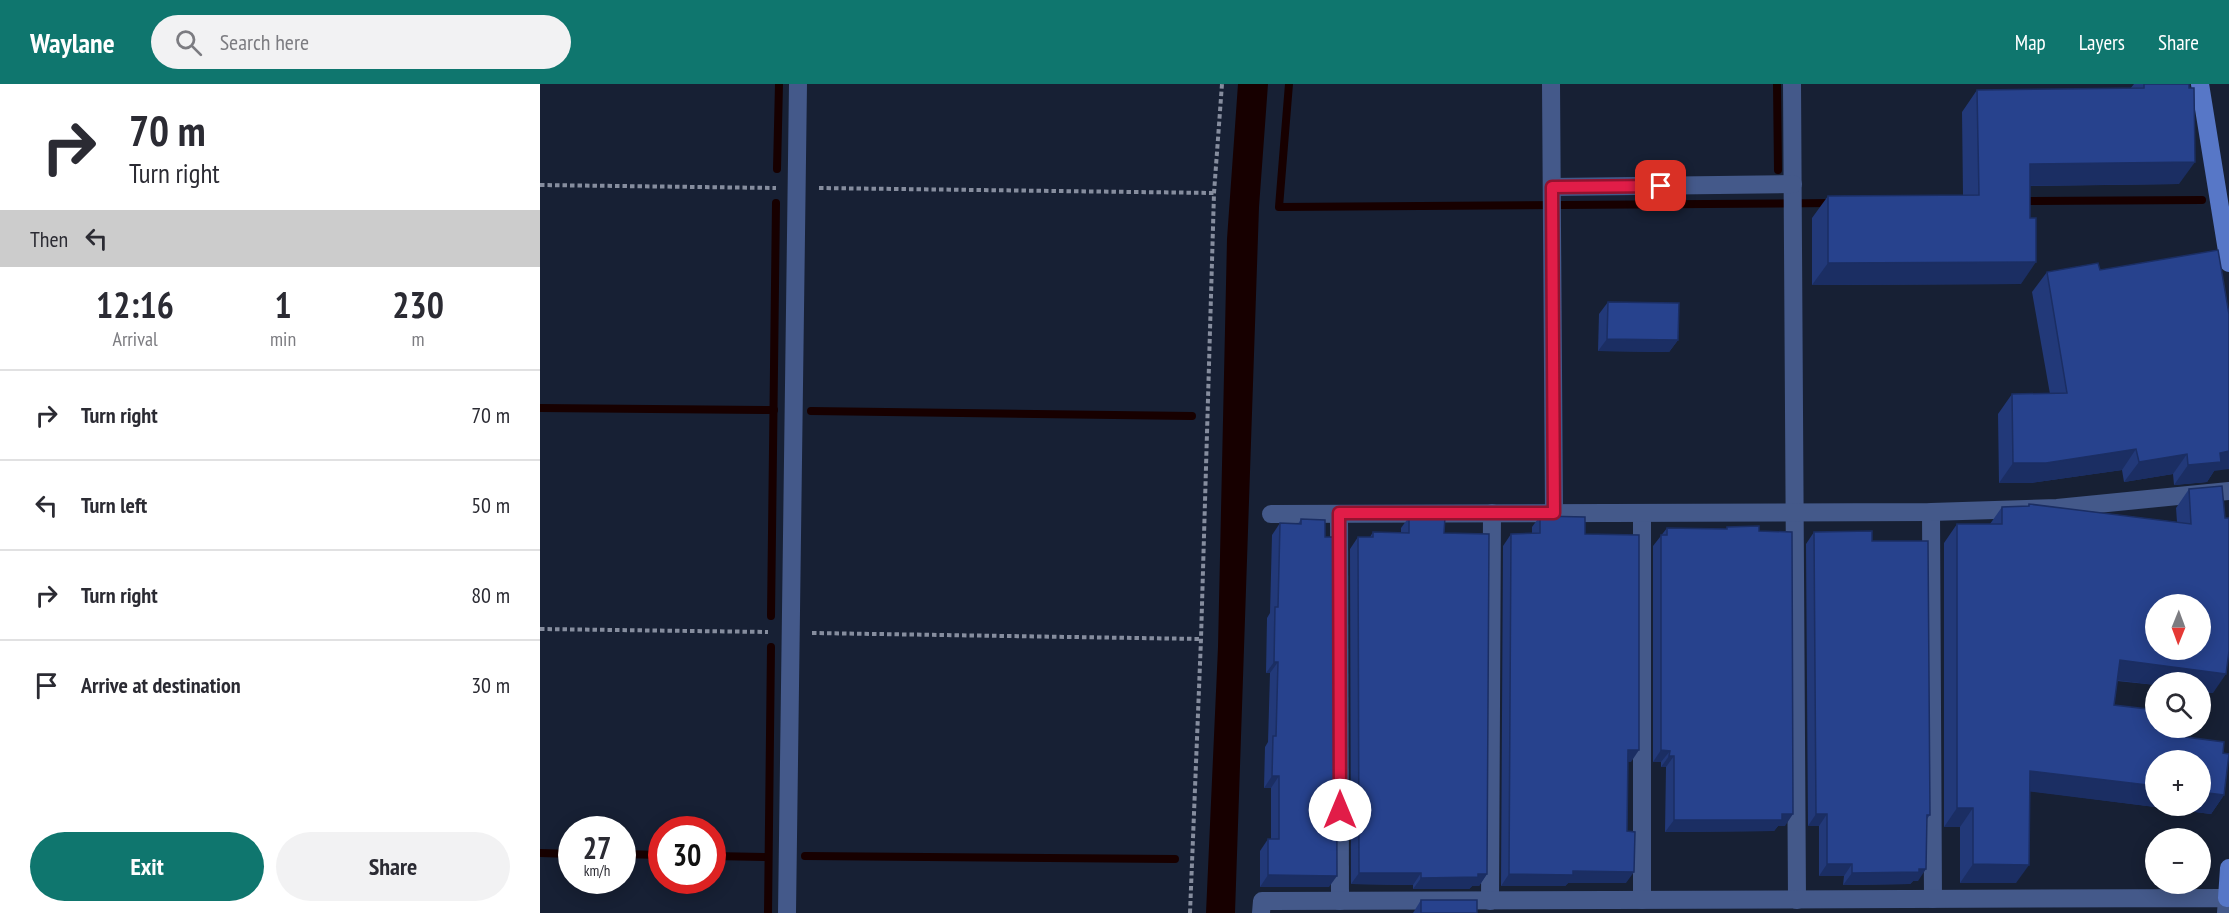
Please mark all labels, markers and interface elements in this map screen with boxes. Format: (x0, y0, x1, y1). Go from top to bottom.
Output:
search box (151, 15, 571, 69)
text: Waylane (30, 24, 115, 61)
icon: search (172, 26, 205, 59)
text: Search here (220, 28, 309, 56)
text: Map (2015, 29, 2046, 56)
text: Layers (2079, 29, 2125, 56)
text: Share (2158, 29, 2199, 56)
text: 70 m (129, 103, 206, 158)
icon: right (30, 108, 108, 186)
text: Turn right (129, 156, 220, 190)
pin (1635, 160, 1686, 211)
icon: arrive (1644, 169, 1677, 202)
icon: left (80, 222, 113, 255)
text: Then (30, 225, 68, 253)
text: 12:16 (96, 281, 174, 328)
text: 1 (274, 281, 292, 328)
text: 230 (392, 281, 444, 328)
text: Arrival (112, 326, 158, 352)
text: min (270, 326, 296, 352)
text: m (412, 326, 425, 352)
icon: right (30, 399, 63, 432)
text: Turn right (81, 401, 158, 429)
text: 70 m (471, 401, 510, 429)
icon: left (30, 489, 63, 522)
text: Turn left (81, 491, 147, 519)
text: 50 m (471, 491, 510, 519)
icon: right (30, 579, 63, 612)
text: Turn right (81, 581, 158, 609)
text: 80 m (471, 581, 510, 609)
north arrow (2145, 594, 2211, 660)
map controls (2145, 594, 2211, 894)
icon: arrive (30, 669, 63, 702)
text: Arrive at destination (81, 671, 241, 699)
text: 30 m (471, 671, 510, 699)
button: search (2145, 672, 2211, 738)
button: + (2145, 750, 2211, 816)
position arrow (1308, 778, 1372, 842)
speed limit sign: 30 (648, 816, 726, 894)
text: 27 (583, 828, 611, 867)
button: − (2145, 828, 2211, 894)
button: Exit (30, 832, 264, 901)
button: Share (276, 832, 510, 901)
text: km/h (584, 861, 610, 880)

